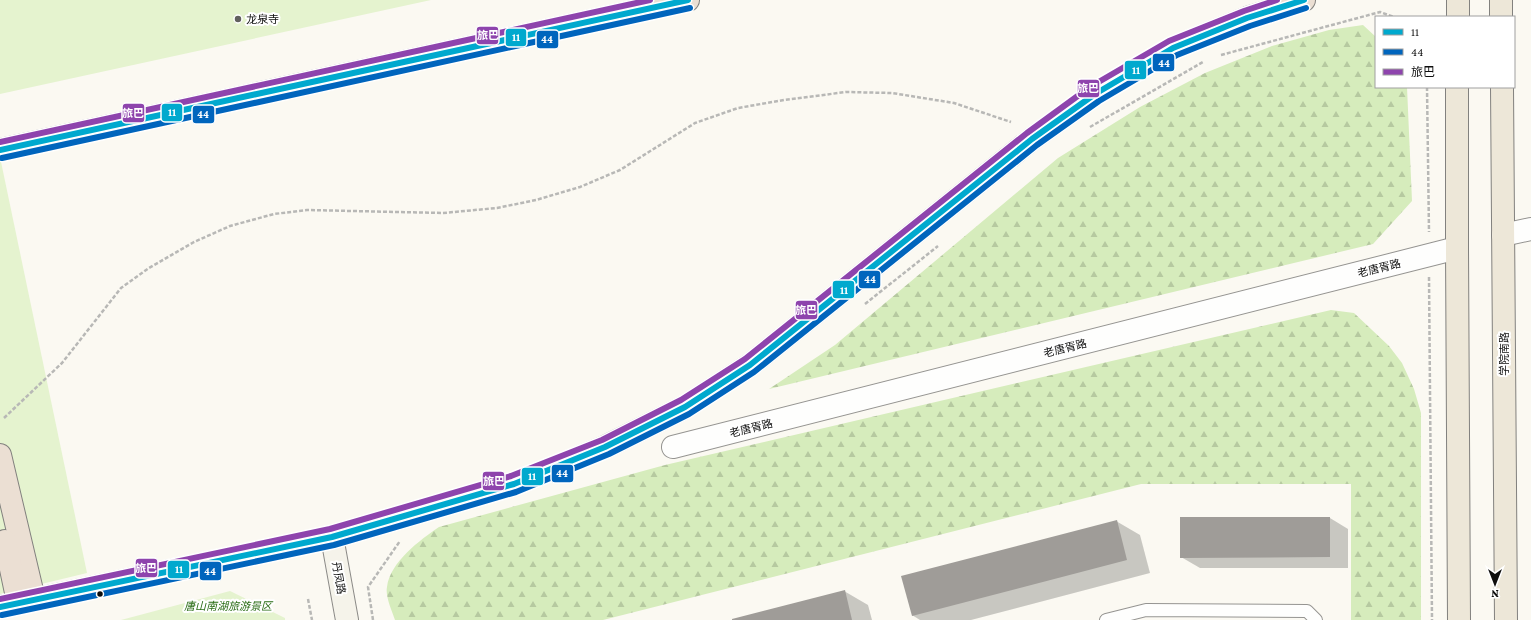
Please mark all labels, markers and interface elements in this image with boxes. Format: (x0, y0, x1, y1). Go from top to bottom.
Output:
place label: 龙泉寺 (246, 13, 279, 25)
marker: 龙泉寺 (233, 14, 243, 24)
legend (1375, 16, 1515, 88)
text: 11 (1411, 25, 1419, 39)
line badge: 旅巴 (476, 26, 499, 45)
line badge: 11 (505, 28, 527, 47)
text: 旅巴 (477, 29, 499, 41)
line badge: 44 (536, 30, 559, 49)
text: 11 (512, 31, 520, 43)
text: 44 (541, 33, 553, 45)
text: 44 (1411, 45, 1423, 59)
line badge: 44 (1152, 53, 1175, 72)
text: 44 (1158, 57, 1170, 69)
line badge: 11 (1124, 60, 1147, 80)
text: 11 (1132, 64, 1140, 76)
text: 旅巴 (1411, 65, 1435, 79)
line badge: 旅巴 (1077, 79, 1100, 98)
text: 旅巴 (1077, 82, 1099, 94)
line badge: 旅巴 (122, 103, 145, 123)
line badge: 11 (161, 103, 183, 122)
line badge: 44 (192, 105, 215, 124)
text: 11 (168, 106, 176, 118)
text: 旅巴 (122, 107, 144, 119)
text: 44 (197, 108, 209, 120)
street label: 老唐胥路 (1356, 257, 1402, 279)
line badge: 44 (858, 270, 881, 289)
text: 44 (864, 273, 876, 285)
line badge: 11 (832, 280, 855, 299)
text: 11 (840, 284, 848, 296)
line badge: 旅巴 (795, 300, 818, 320)
text: 旅巴 (795, 304, 817, 316)
street label: 学院南路 (1498, 332, 1510, 376)
street label: 老唐胥路 (1042, 337, 1088, 359)
street label: 老唐胥路 (728, 417, 774, 439)
line badge: 44 (551, 464, 574, 483)
line badge: 11 (521, 467, 544, 486)
text: 44 (556, 467, 568, 479)
text: 11 (528, 470, 536, 482)
line badge: 旅巴 (482, 471, 505, 491)
text: 旅巴 (483, 475, 505, 487)
line badge: 旅巴 (135, 558, 158, 578)
line badge: 11 (167, 560, 190, 579)
line badge: 44 (199, 561, 222, 581)
street label: 丹凤路 (330, 561, 348, 595)
text: 旅巴 (135, 562, 157, 574)
text: 11 (175, 563, 183, 575)
north arrow (1475, 564, 1515, 604)
text: 44 (204, 565, 216, 577)
text: N (1491, 588, 1499, 600)
unlabelled marker (95, 589, 105, 599)
park label: 唐山南湖旅游景区 (184, 600, 274, 612)

